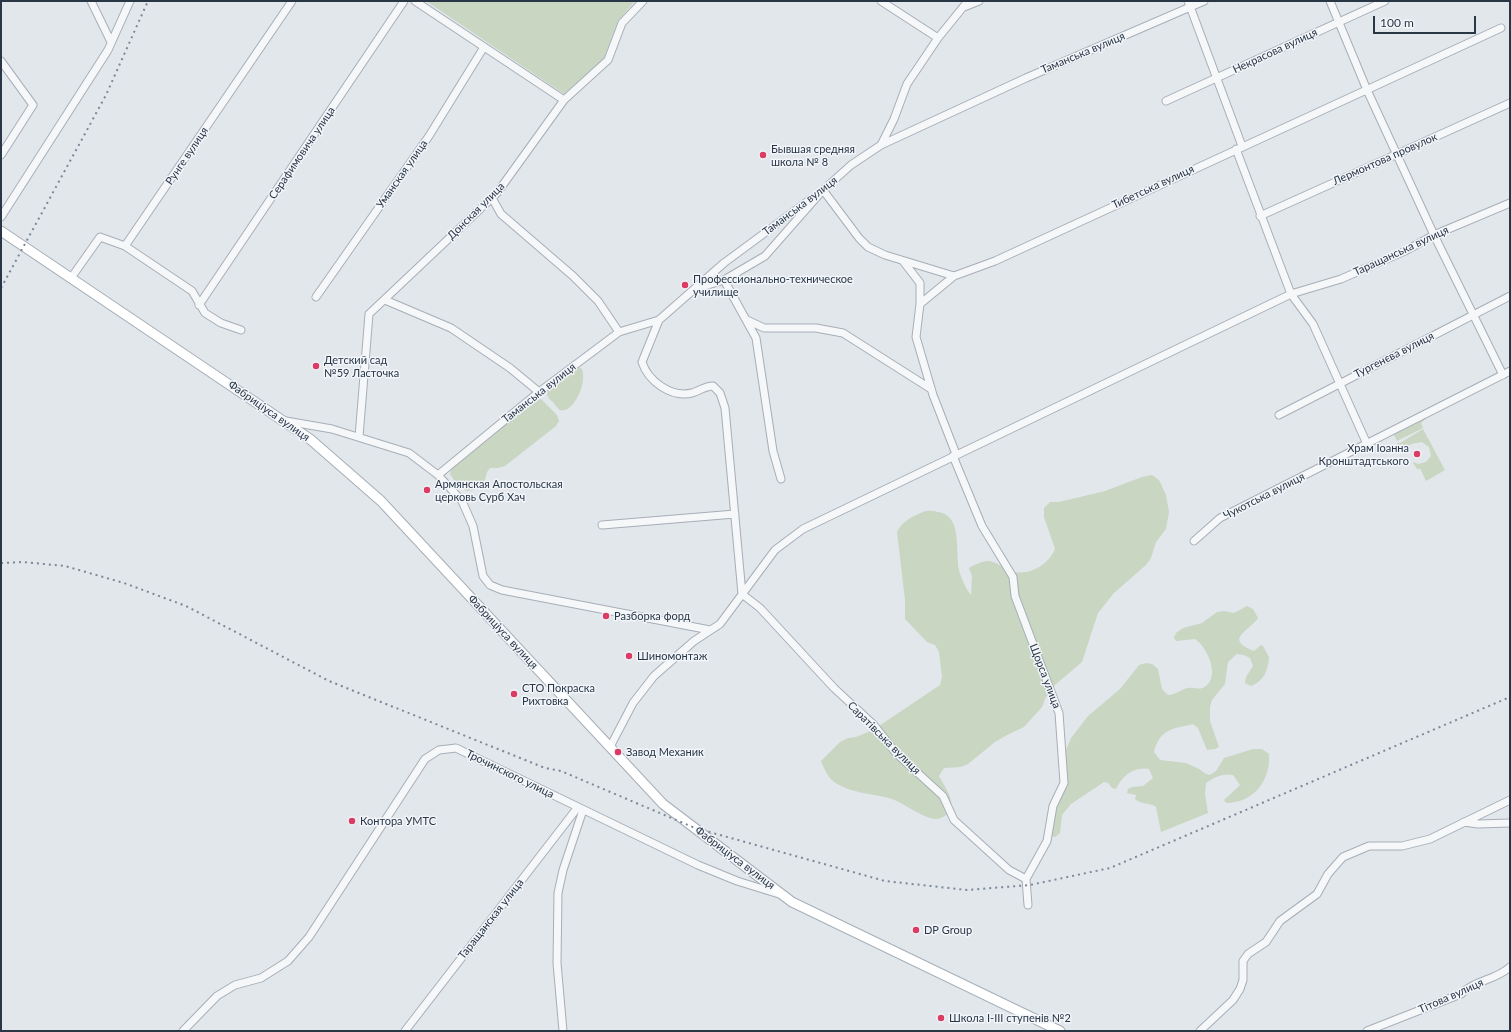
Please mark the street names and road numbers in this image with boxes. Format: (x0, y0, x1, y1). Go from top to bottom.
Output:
street label: Некрасова вулиця (1231, 26, 1319, 76)
street label: Таманська вулиця (1039, 29, 1127, 77)
street label: Серафимовича улица (266, 104, 338, 202)
street label: Рунге вулиця (163, 125, 211, 187)
street label: Лермонтова провулок (1331, 130, 1439, 188)
street label: Уманская улица (374, 137, 430, 211)
street label: Тибетська вулиця (1110, 162, 1196, 212)
street label: Таманська вулиця (760, 174, 840, 238)
street label: Донская улица (445, 180, 507, 242)
street label: Таращанська вулиця (1351, 223, 1451, 279)
street label: Тургенєва вулиця (1352, 329, 1436, 381)
street label: Таманська вулиця (499, 360, 579, 426)
street label: Фабриціуса вулиця (226, 378, 312, 444)
street label: Чукотська вулиця (1221, 470, 1307, 522)
street label: Фабриціуса вулиця (465, 592, 541, 672)
street label: Щорса улица (1027, 642, 1063, 710)
street label: Саратівська вулиця (845, 699, 923, 777)
street label: Трочинского улица (464, 747, 556, 801)
street label: Фабриціуса вулиця (692, 824, 778, 892)
street label: Таращанская улица (456, 876, 526, 962)
street label: Тітова вулиця (1416, 976, 1486, 1016)

